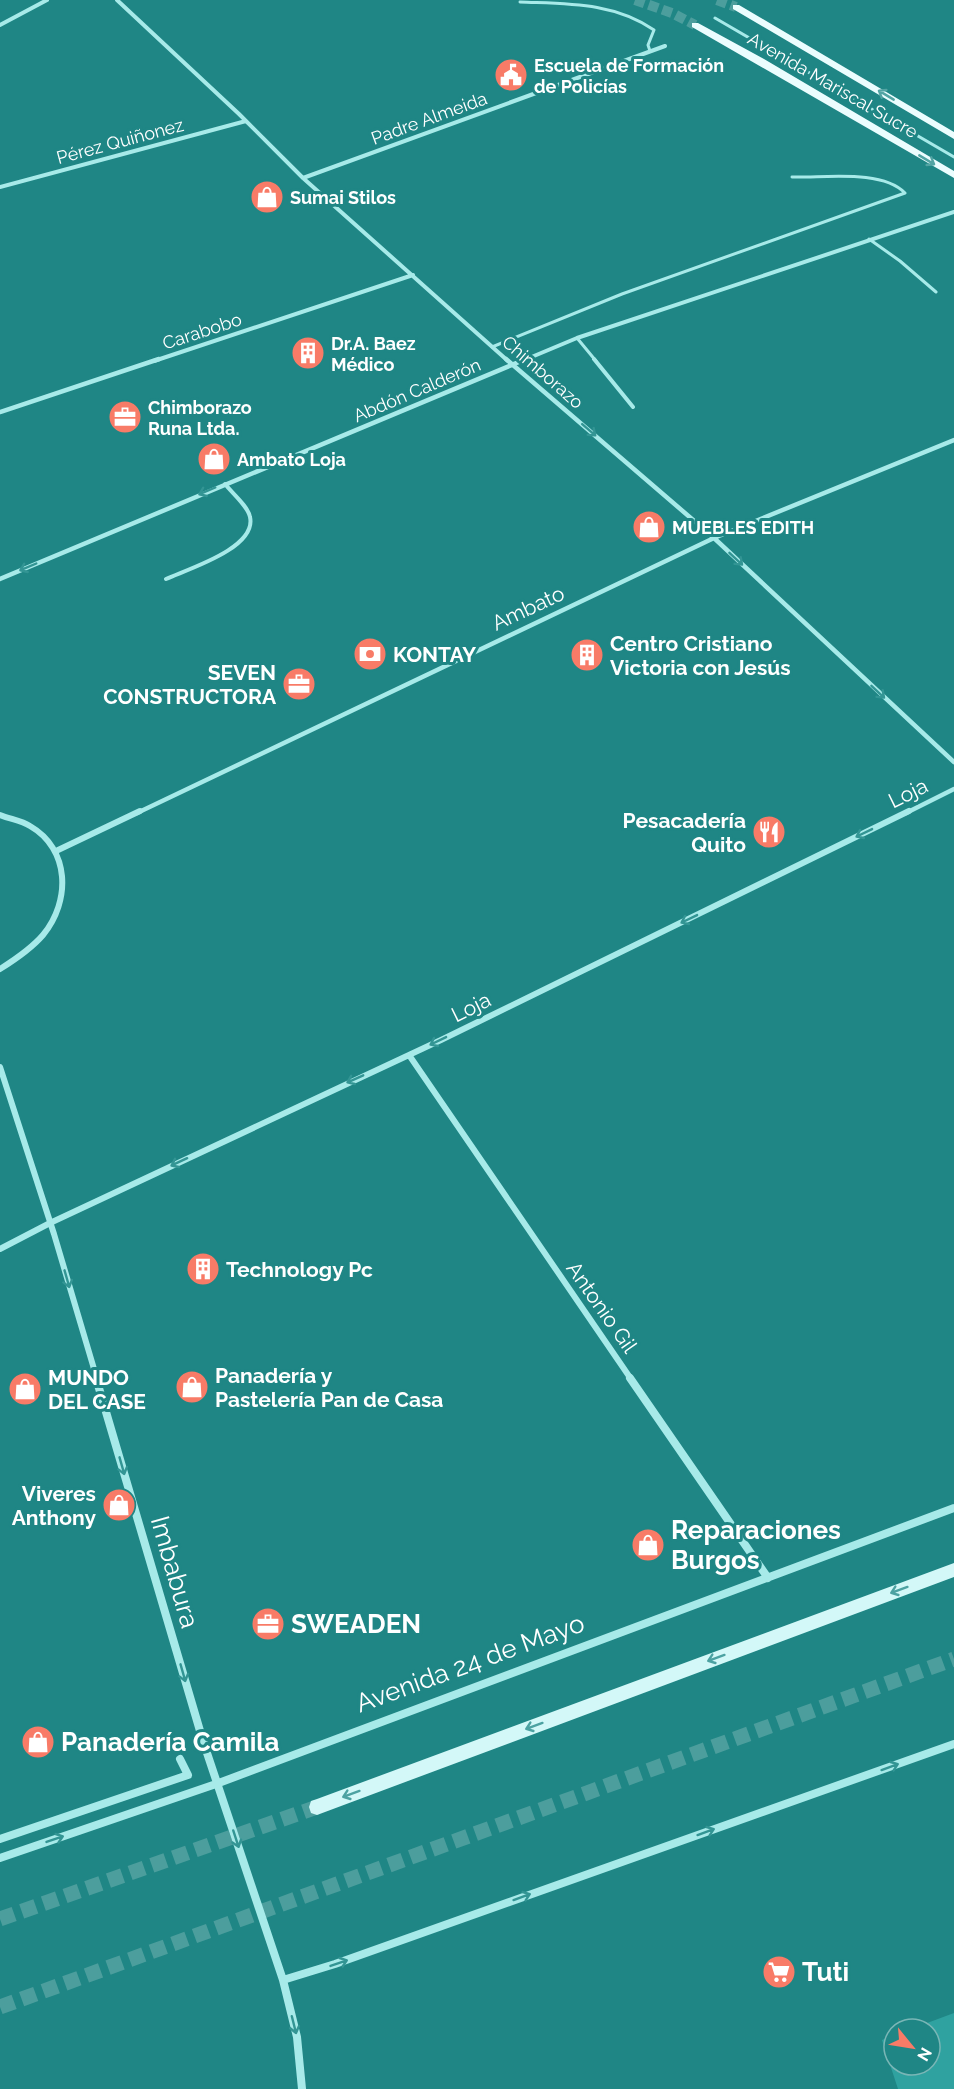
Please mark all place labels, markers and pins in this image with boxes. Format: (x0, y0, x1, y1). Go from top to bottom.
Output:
place label: Escuela de Formación de Policías (534, 55, 724, 97)
public building icon: Escuela de Formación de Policías (493, 57, 529, 93)
shop icon: Sumai Stilos (249, 179, 285, 215)
place label: Sumai Stilos (290, 187, 396, 208)
place label: Dr.A. Baez Médico (331, 333, 416, 375)
building icon: Dr.A. Baez Médico (290, 335, 326, 371)
place label: Chimborazo Runa Ltda. (148, 397, 252, 439)
office icon: Chimborazo Runa Ltda. (107, 399, 143, 435)
shop icon: Ambato Loja (196, 441, 232, 477)
place label: Ambato Loja (237, 449, 346, 470)
shop icon: MUEBLES EDITH (631, 509, 667, 545)
place label: MUEBLES EDITH (672, 517, 814, 538)
place label: Centro Cristiano Victoria con Jesús (610, 631, 791, 680)
bank icon: KONTAY (352, 636, 388, 672)
building icon: Centro Cristiano Victoria con Jesús (569, 637, 605, 673)
place label: KONTAY (393, 642, 476, 667)
place label: SEVEN CONSTRUCTORA (103, 660, 277, 709)
office icon: SEVEN CONSTRUCTORA (281, 666, 317, 702)
place label: Pesacadería Quito (623, 808, 746, 857)
restaurant icon: Pesacadería Quito (751, 814, 787, 850)
building icon: Technology Pc (185, 1251, 221, 1287)
place label: Technology Pc (226, 1257, 373, 1282)
place label: Panadería y Pastelería Pan de Casa (215, 1363, 443, 1412)
place label: MUNDO DEL CASE (48, 1365, 146, 1414)
shop icon: Panadería y Pastelería Pan de Casa (174, 1369, 210, 1405)
shop icon: MUNDO DEL CASE (7, 1371, 43, 1407)
place label: Viveres Anthony (12, 1481, 96, 1530)
shop icon: Viveres Anthony (101, 1487, 137, 1523)
place label: Reparaciones Burgos (671, 1515, 841, 1575)
shop icon: Reparaciones Burgos (630, 1527, 666, 1563)
office icon: SWEADEN (250, 1606, 286, 1642)
place label: SWEADEN (291, 1609, 421, 1639)
shop icon: Panadería Camila (20, 1724, 56, 1760)
place label: Panadería Camila (61, 1727, 280, 1757)
supermarket icon: Tuti (761, 1954, 797, 1990)
place label: Tuti (802, 1957, 849, 1987)

